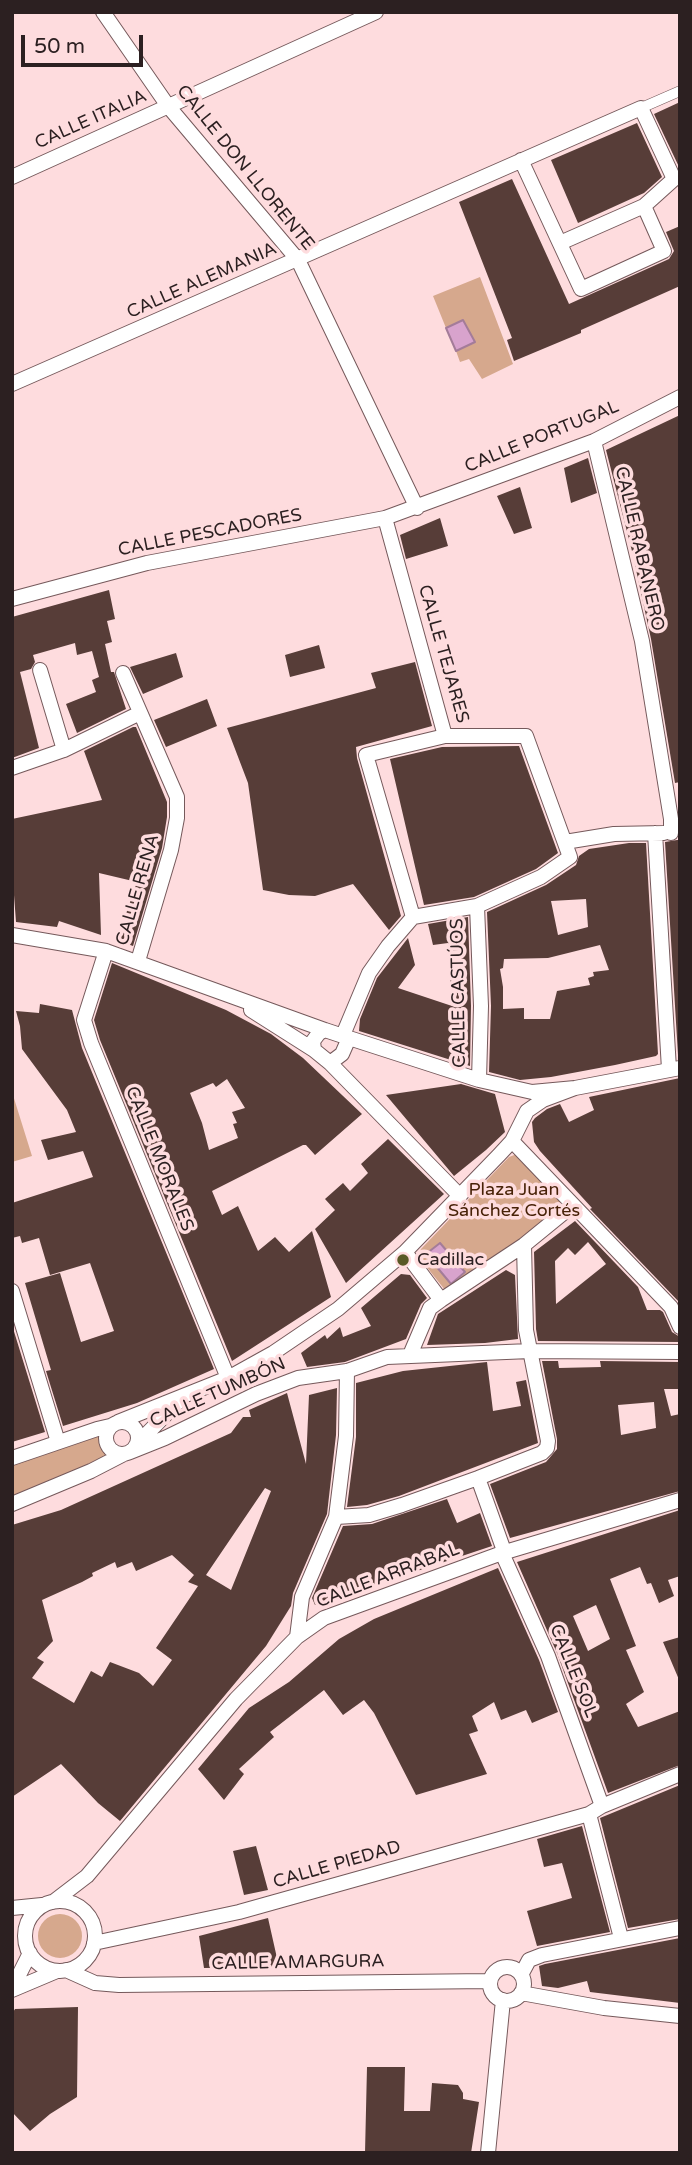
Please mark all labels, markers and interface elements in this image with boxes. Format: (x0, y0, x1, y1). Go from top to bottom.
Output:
scale bar (24, 21, 147, 65)
text: 50 m (34, 34, 85, 59)
street label: CALLE DON LLORENTE (172, 81, 318, 255)
street label: CALLE ITALIA (32, 86, 150, 154)
street label: CALLE ALEMANIA (124, 238, 280, 324)
street label: CALLE PORTUGAL (462, 396, 622, 478)
street label: CALLE RABANERO (610, 465, 668, 633)
street label: CALLE PESCADORES (116, 505, 304, 561)
street label: CALLE TEJARES (413, 583, 473, 725)
street label: CALLE RENA (112, 832, 164, 948)
street label: CALLE CASTÚOS (447, 918, 471, 1068)
street label: CALLE MORALES (120, 1084, 198, 1234)
park label: Plaza Juan Sánchez Cortés (448, 1179, 580, 1222)
place label: Cadillac (417, 1249, 484, 1271)
marker: Cadillac (395, 1252, 411, 1268)
street label: CALLE TUMBÓN (147, 1353, 289, 1433)
street label: CALLE ARRABAL (313, 1539, 463, 1613)
street label: CALLE SOL (544, 1621, 602, 1721)
street label: CALLE PIEDAD (271, 1836, 403, 1894)
street label: CALLE AMARGURA (211, 1951, 385, 1975)

